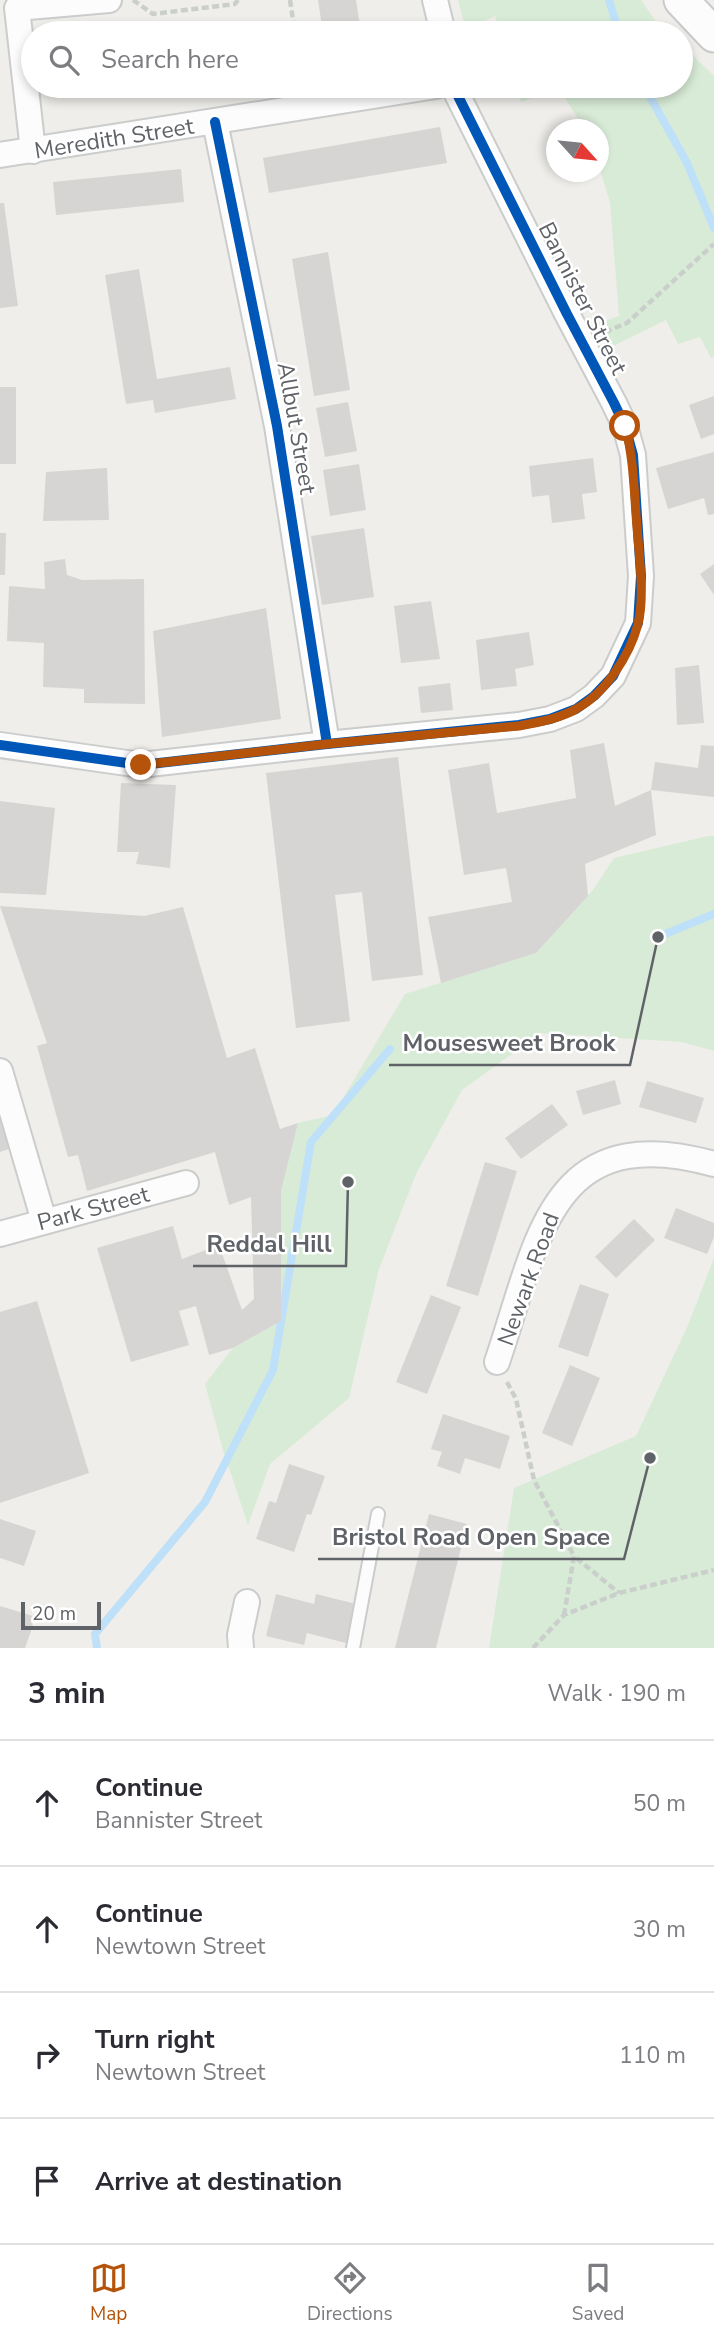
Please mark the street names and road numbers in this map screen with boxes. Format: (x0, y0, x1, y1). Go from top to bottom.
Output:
street label: Meredith Street (32, 110, 197, 166)
street label: Bannister Street (531, 217, 635, 381)
street label: Allbut Street (270, 360, 324, 497)
street label: Park Street (34, 1178, 153, 1238)
street label: Newark Road (490, 1208, 567, 1350)

